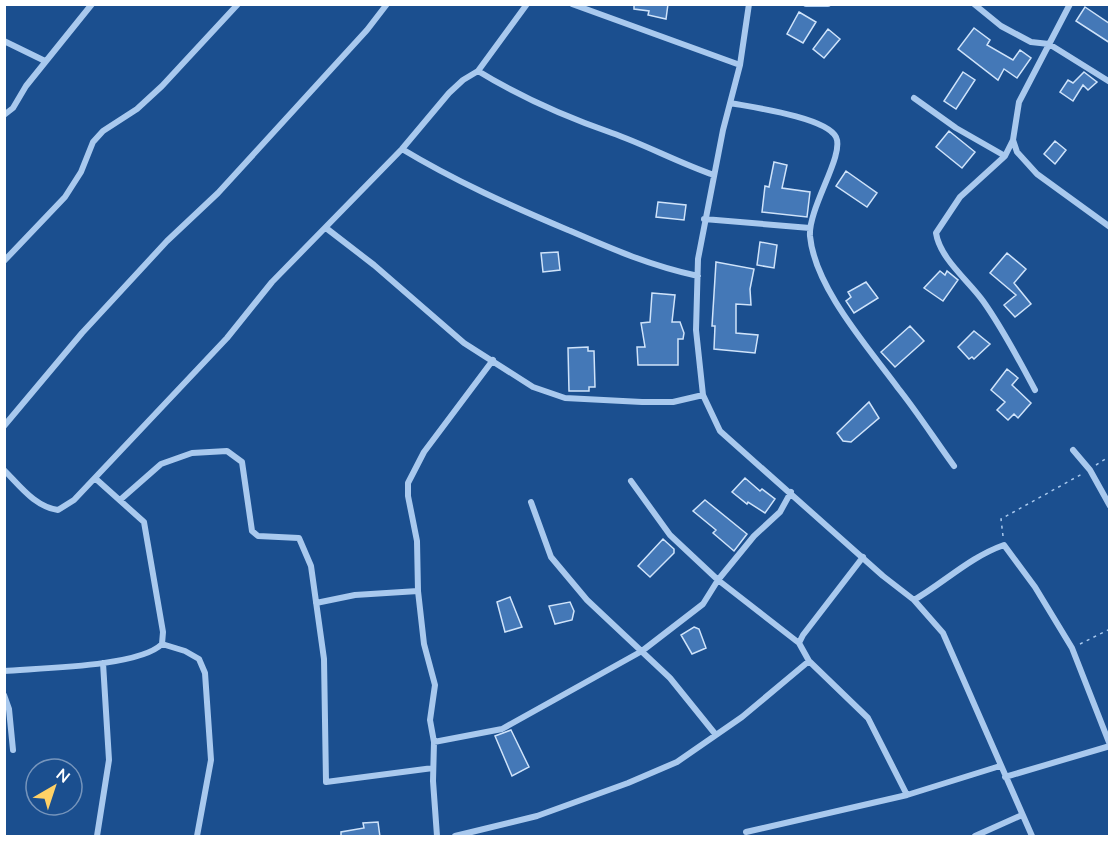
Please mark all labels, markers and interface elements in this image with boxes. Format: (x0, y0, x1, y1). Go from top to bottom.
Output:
north arrow (24, 757, 84, 817)
text: N (51, 764, 74, 788)

